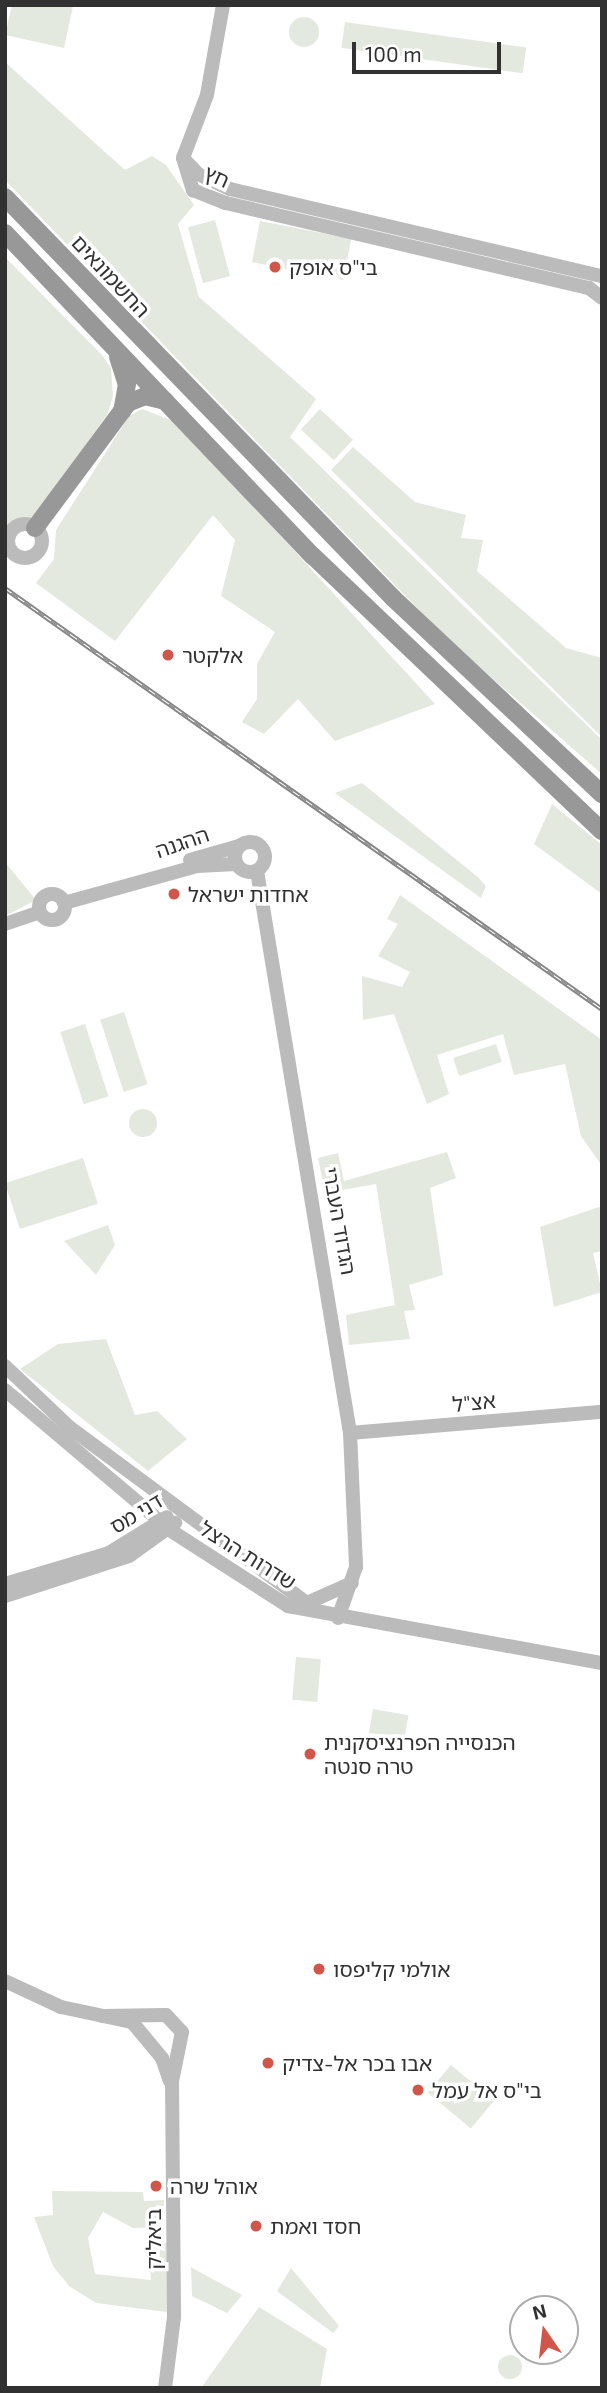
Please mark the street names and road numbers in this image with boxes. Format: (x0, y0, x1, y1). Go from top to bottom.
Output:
street label: חץ (200, 159, 234, 193)
street label: החשמונאים (67, 230, 155, 322)
street label: ההגנה (152, 821, 212, 863)
street label: הגדוד העברי (318, 1165, 362, 1277)
street label: אצ"ל (451, 1387, 497, 1417)
street label: דני מס (105, 1488, 167, 1538)
street label: שדרות הרצל (195, 1515, 301, 1595)
street label: ביאליק (140, 2208, 166, 2270)

